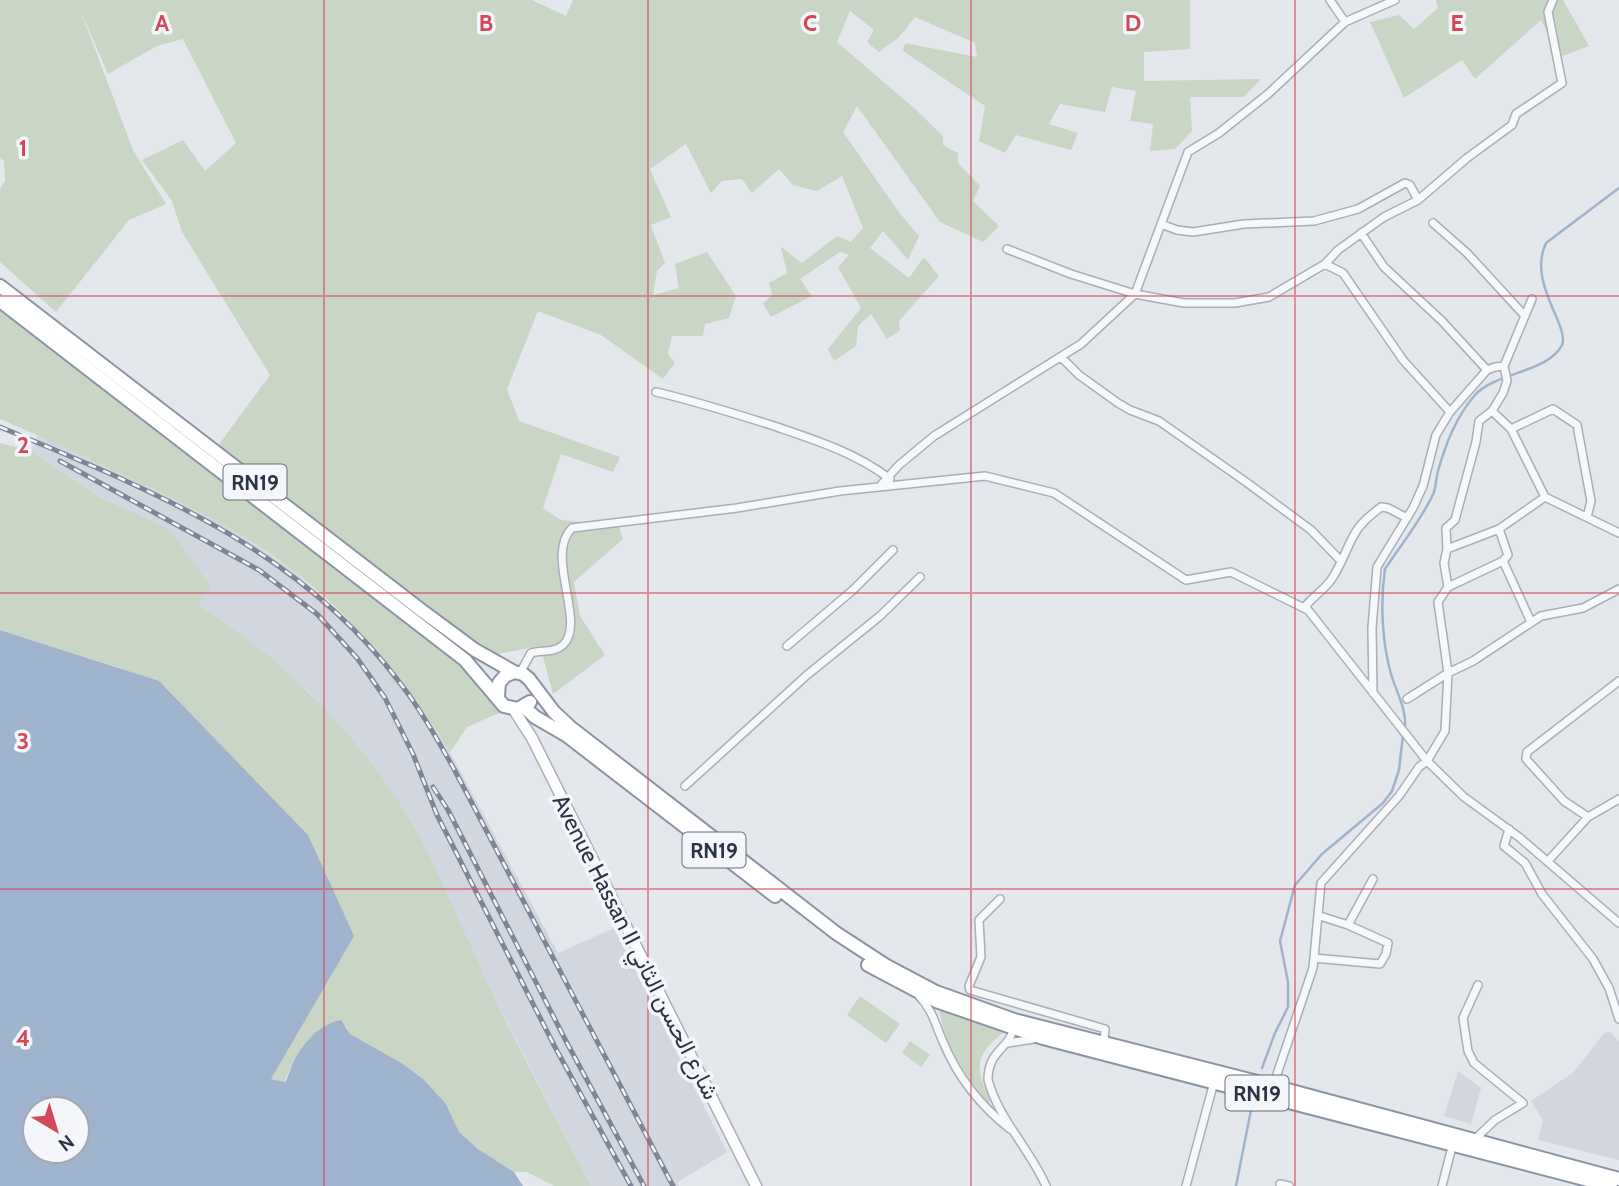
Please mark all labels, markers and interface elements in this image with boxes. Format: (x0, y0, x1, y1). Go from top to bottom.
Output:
text: A (155, 9, 170, 37)
text: B (479, 9, 493, 37)
text: C (803, 9, 817, 37)
text: D (1125, 9, 1141, 37)
text: E (1450, 9, 1464, 37)
text: 1 (19, 134, 27, 162)
text: 2 (17, 431, 29, 459)
road number: RN19 (224, 464, 286, 500)
text: 3 (17, 727, 29, 755)
street label: Avenue Hassan II شارع الحسن الثاني (542, 790, 725, 1107)
road number: RN19 (682, 832, 746, 868)
text: 4 (16, 1024, 30, 1052)
road number: RN19 (1226, 1076, 1288, 1110)
north arrow (21, 1095, 91, 1165)
text: N (54, 1130, 79, 1156)

